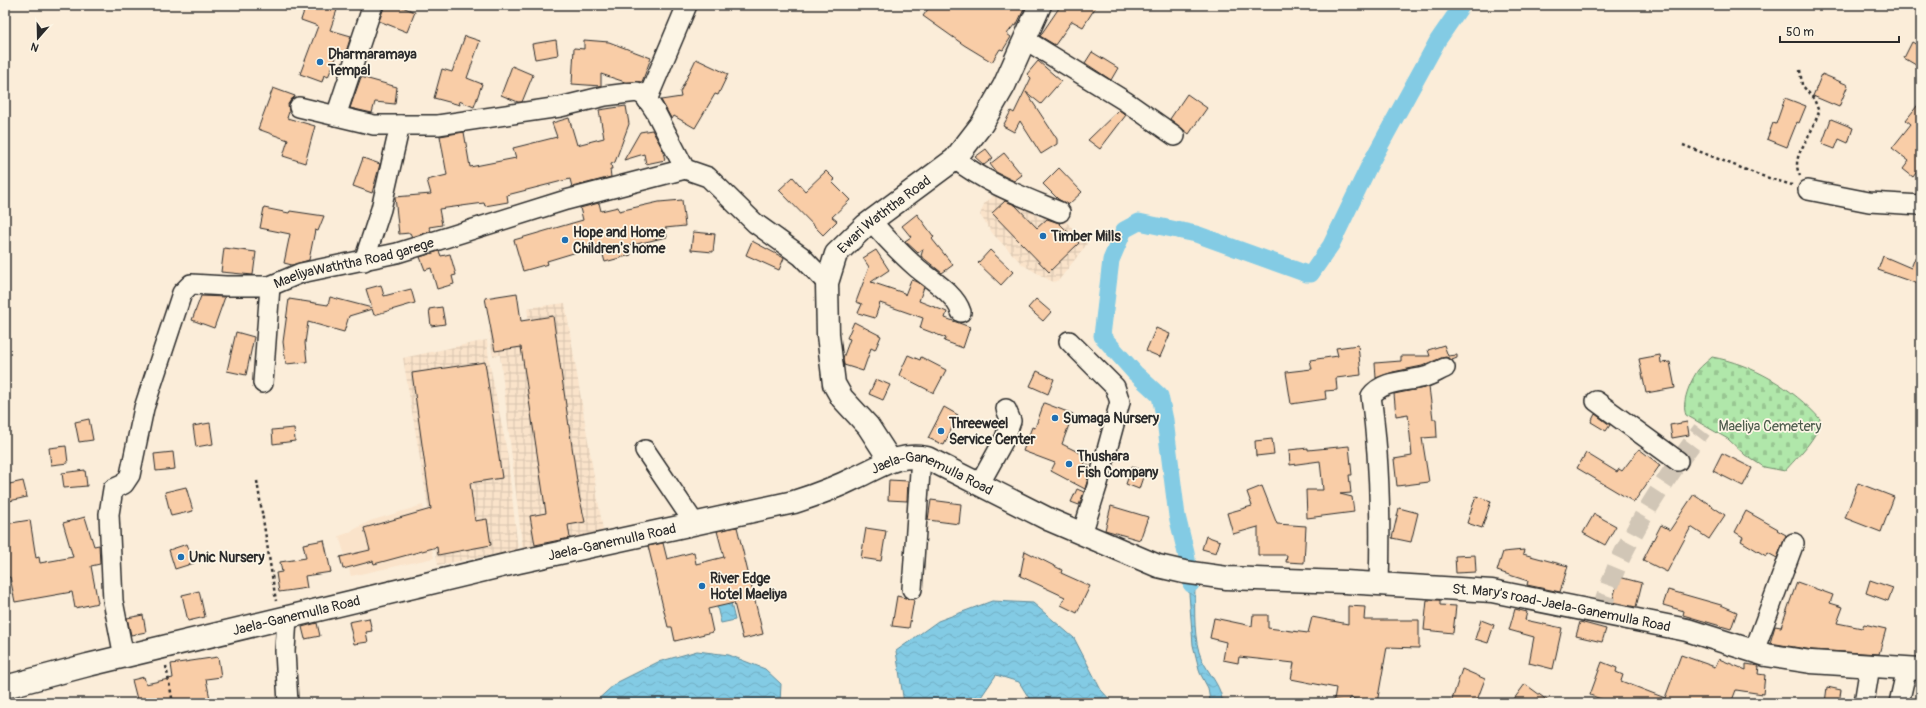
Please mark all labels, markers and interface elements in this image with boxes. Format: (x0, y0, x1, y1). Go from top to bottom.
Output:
north arrow (18, 18, 58, 58)
scale bar (1780, 18, 1899, 44)
text: 50 m (1786, 25, 1814, 40)
text: N (29, 39, 40, 54)
place label: Dharmaramaya Tempal (327, 46, 417, 79)
marker: Dharmaramaya Tempal (315, 57, 325, 67)
street label: Ewari Waththa Road (834, 172, 934, 257)
place label: Hope and Home Children's home (573, 224, 666, 257)
place label: Timber Mills (1050, 228, 1121, 245)
marker: Timber Mills (1038, 231, 1048, 241)
street label: MaeliyaWaththa Road garege (271, 233, 436, 292)
marker: Hope and Home Children's home (560, 235, 570, 245)
place label: Sumaga Nursery (1063, 410, 1159, 427)
marker: Sumaga Nursery (1050, 413, 1060, 423)
place label: Threeweel Service Center (948, 415, 1036, 448)
park label: Maeliya Cemetery (1718, 418, 1822, 435)
marker: Threeweel Service Center (936, 426, 946, 436)
street label: Jaela-Ganemulla Road (868, 448, 996, 499)
place label: Thushara Fish Company (1076, 448, 1158, 481)
marker: Thushara Fish Company (1064, 459, 1074, 469)
street label: Jaela-Ganemulla Road (546, 519, 678, 564)
place label: Unic Nursery (189, 549, 264, 566)
marker: Unic Nursery (176, 552, 186, 562)
place label: River Edge Hotel Maeliya (710, 570, 788, 603)
street label: St. Mary's road-Jaela-Ganemulla Road (1452, 580, 1672, 635)
marker: River Edge Hotel Maeliya (697, 581, 707, 591)
street label: Jaela-Ganemulla Road (231, 592, 362, 639)

